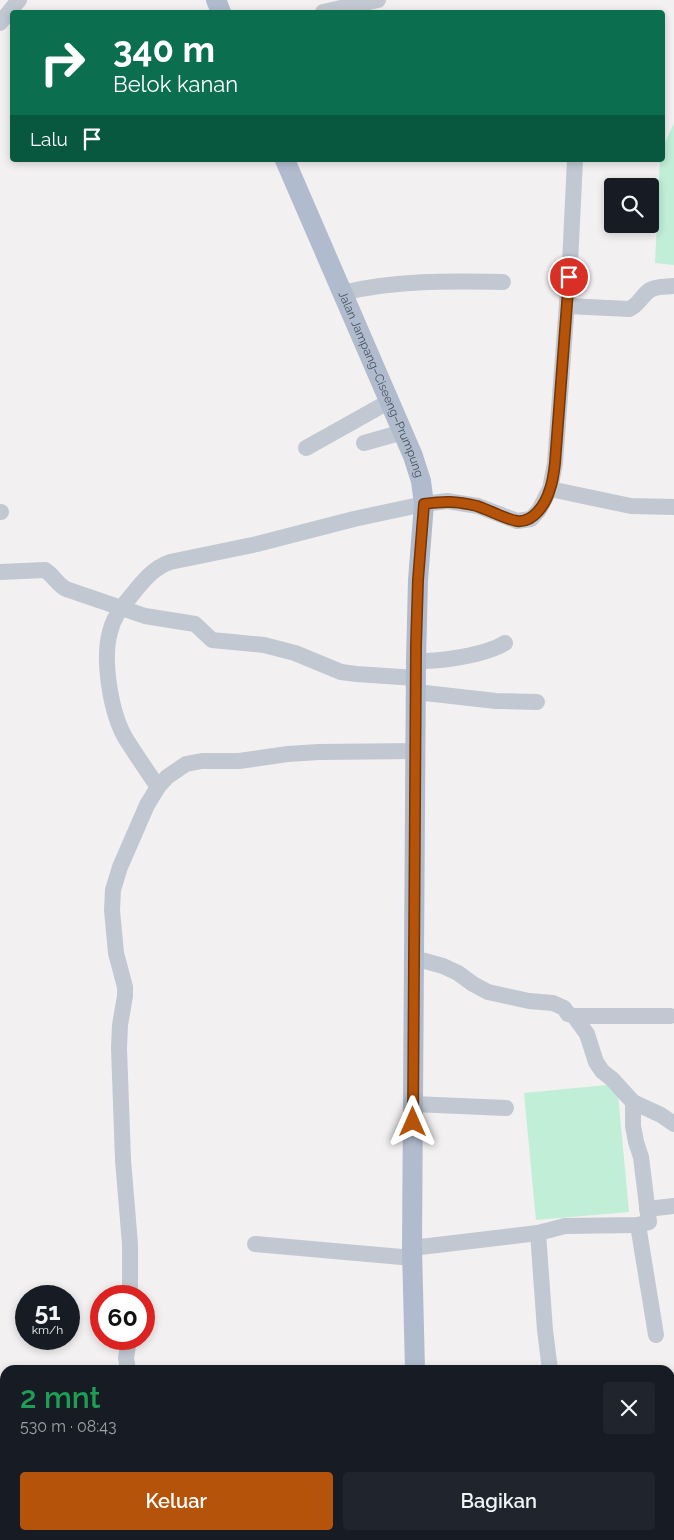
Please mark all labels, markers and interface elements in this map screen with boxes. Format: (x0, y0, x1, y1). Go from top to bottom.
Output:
text: 340 m (113, 29, 215, 70)
icon: right (30, 30, 95, 95)
text: Belok kanan (113, 71, 238, 97)
icon: arrive (78, 125, 106, 153)
text: Lalu (30, 128, 68, 150)
map controls (604, 178, 659, 233)
button: search (604, 178, 659, 233)
pin (548, 256, 590, 298)
icon: arrive (555, 263, 583, 291)
street label: Jalan Jampang–Ciseeng–Prumpung (336, 289, 426, 479)
position arrow (386, 1095, 438, 1147)
speed limit sign: 60 (90, 1285, 155, 1350)
text: 51 (34, 1296, 61, 1326)
text: km/h (32, 1323, 63, 1337)
text: 2 mnt (20, 1380, 101, 1415)
button: close (603, 1382, 655, 1434)
text: 530 m · 08:43 (20, 1417, 117, 1436)
button: Keluar (20, 1472, 333, 1530)
button: Bagikan (343, 1472, 655, 1530)

